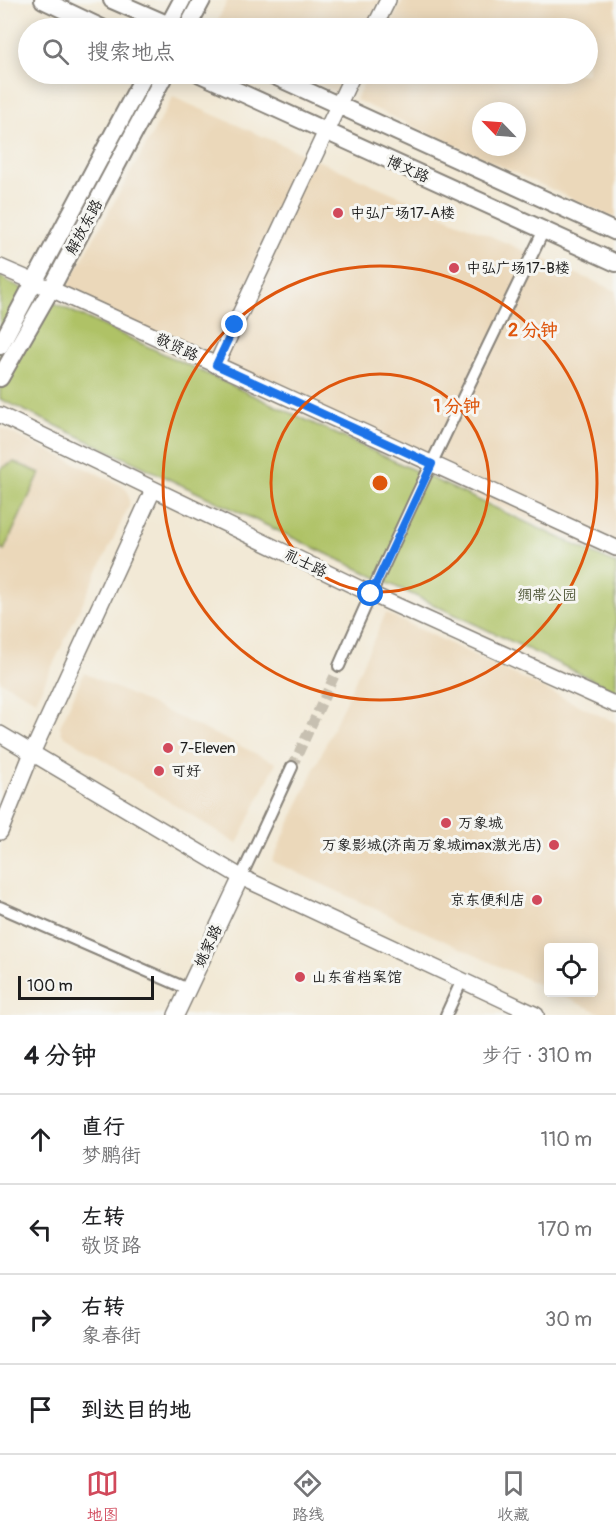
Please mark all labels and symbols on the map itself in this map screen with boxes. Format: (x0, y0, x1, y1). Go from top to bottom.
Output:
north arrow (472, 102, 526, 156)
street label: 博文路 (383, 152, 432, 187)
street label: 解放东路 (62, 196, 107, 258)
place label: 中弘广场17-A楼 (350, 204, 455, 223)
marker: 中弘广场17-A楼 (331, 206, 345, 220)
place label: 中弘广场17-B楼 (466, 259, 570, 278)
marker: 中弘广场17-B楼 (447, 261, 461, 275)
route end (221, 311, 247, 337)
text: 2 分钟 (508, 319, 558, 342)
street label: 敬贤路 (152, 329, 201, 366)
text: 1 分钟 (434, 395, 480, 418)
centre of rings (370, 473, 390, 493)
street label: 礼士路 (281, 545, 330, 582)
route start (357, 580, 383, 606)
park label: 绸带公园 (517, 586, 577, 605)
place label: 7-Eleven (180, 739, 235, 758)
marker: 7-Eleven (161, 741, 175, 755)
place label: 可好 (171, 762, 201, 781)
marker: 可好 (152, 764, 166, 778)
place label: 万象城 (458, 814, 503, 833)
marker: 万象城 (439, 816, 453, 830)
place label: 万象影城(济南万象城imax激光店) (322, 836, 542, 855)
marker: 万象影城(济南万象城imax激光店) (547, 838, 561, 852)
place label: 京东便利店 (450, 891, 525, 910)
marker: 京东便利店 (530, 893, 544, 907)
street label: 姚家路 (190, 922, 227, 971)
place label: 山东省档案馆 (312, 968, 402, 987)
marker: 山东省档案馆 (293, 970, 307, 984)
scale bar (18, 973, 154, 1001)

